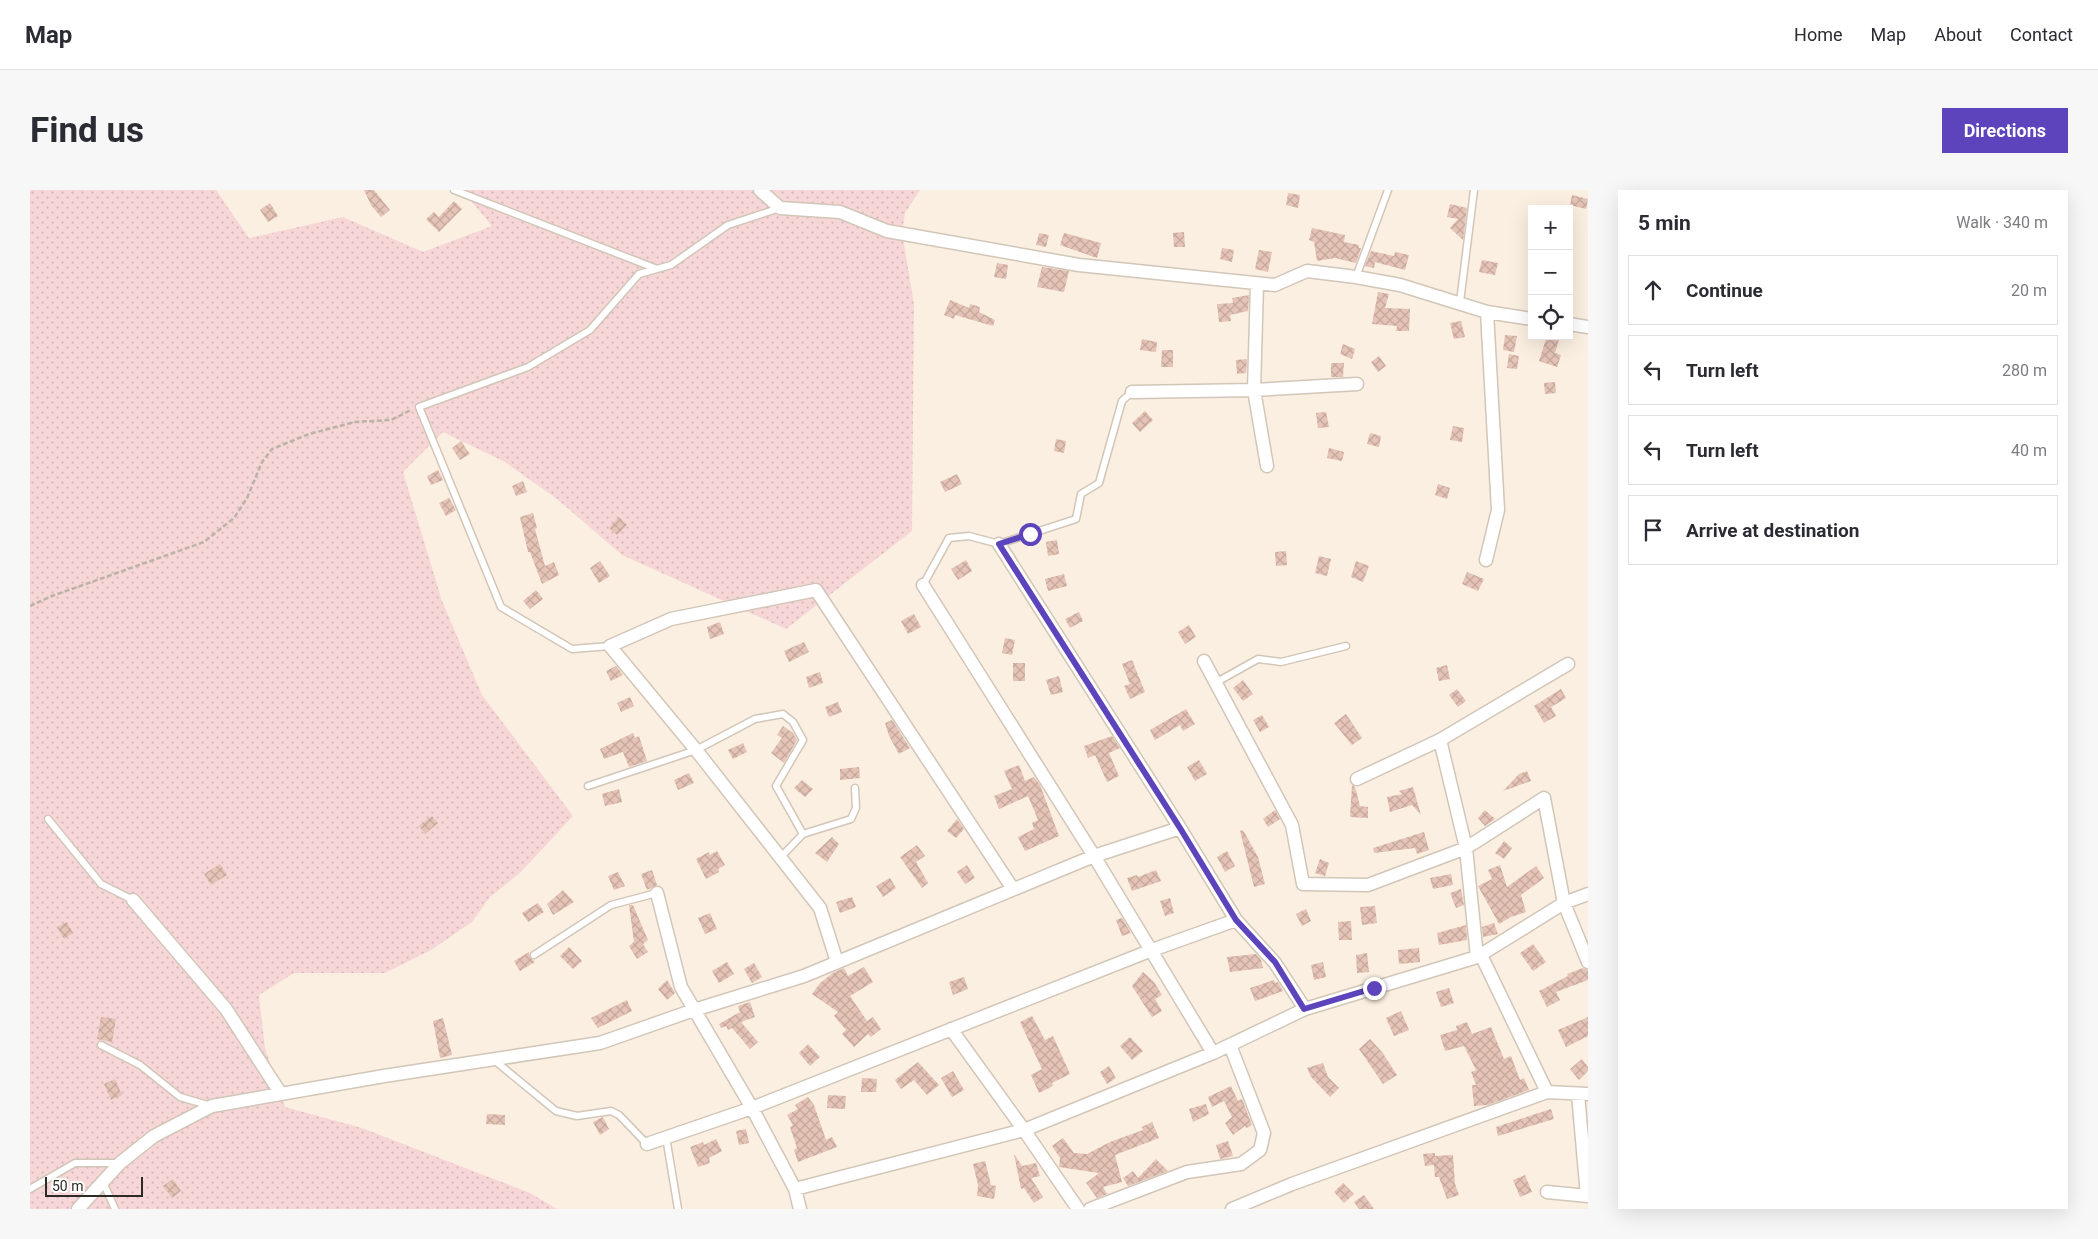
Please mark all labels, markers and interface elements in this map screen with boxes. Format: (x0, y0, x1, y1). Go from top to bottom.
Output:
text: Map (25, 21, 72, 49)
text: Home (1794, 24, 1843, 45)
text: Map (1871, 24, 1906, 45)
text: About (1934, 24, 1982, 45)
text: Contact (2010, 24, 2073, 45)
button: Directions (1942, 108, 2068, 153)
text: Find us (30, 110, 144, 151)
map controls (1528, 205, 1573, 340)
button: + (1528, 205, 1573, 250)
text: 5 min (1638, 211, 1691, 235)
text: Walk · 340 m (1956, 213, 2048, 232)
button: − (1528, 250, 1573, 295)
icon: ahead (1639, 276, 1667, 304)
text: Continue (1686, 279, 1763, 302)
text: 20 m (2011, 281, 2047, 300)
button: locate (1528, 295, 1573, 340)
icon: left (1639, 356, 1667, 384)
text: Turn left (1686, 359, 1759, 382)
text: 280 m (2002, 361, 2047, 380)
icon: left (1639, 436, 1667, 464)
text: Turn left (1686, 439, 1759, 462)
text: 40 m (2011, 441, 2047, 460)
icon: arrive (1639, 516, 1667, 544)
text: Arrive at destination (1686, 519, 1859, 542)
route start (1019, 523, 1042, 546)
route end (1363, 977, 1386, 1000)
scale bar (45, 1174, 142, 1197)
text: 50 m (52, 1178, 84, 1194)

